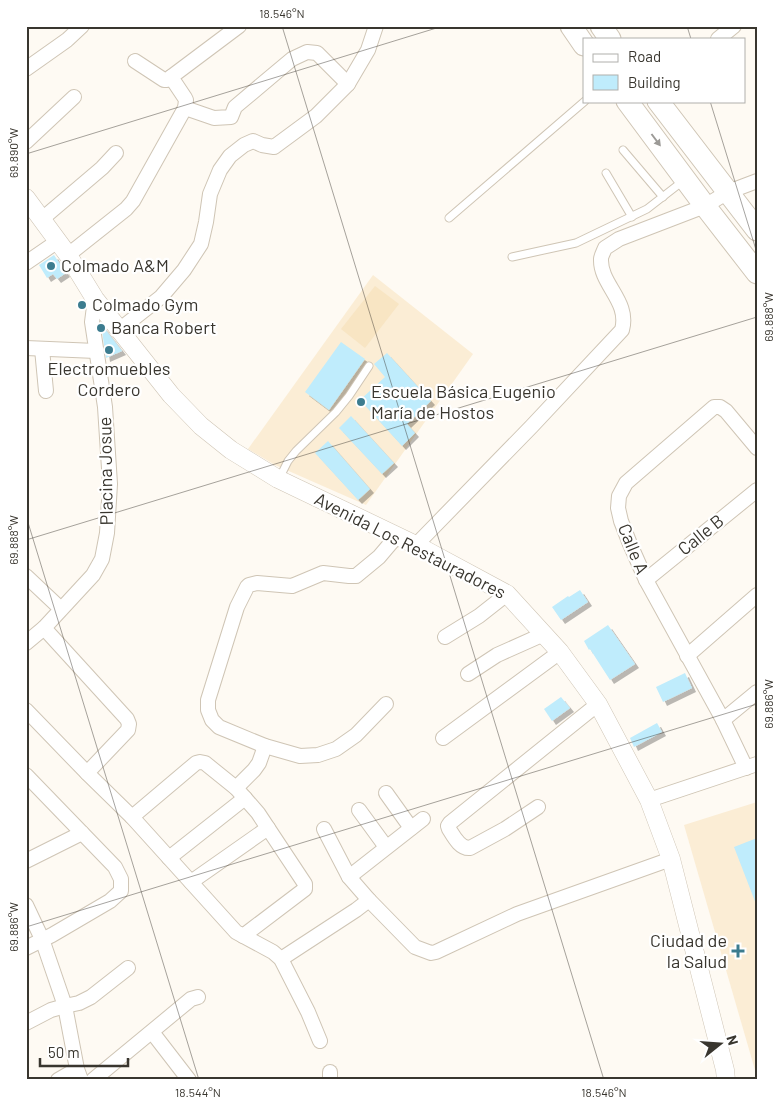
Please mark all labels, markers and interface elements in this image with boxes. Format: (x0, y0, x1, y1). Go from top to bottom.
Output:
text: 18.546°N (259, 6, 305, 20)
legend (583, 38, 746, 102)
text: Road (628, 47, 661, 65)
text: Building (628, 73, 681, 91)
text: 69.890°W (6, 127, 20, 178)
one-way arrow (651, 133, 661, 147)
place label: Colmado A&M (61, 254, 169, 276)
marker: Colmado A&M (45, 260, 57, 272)
text: 69.888°W (761, 292, 775, 342)
place label: Colmado Gym (92, 293, 198, 315)
marker: Colmado Gym (76, 299, 88, 311)
place label: Banca Robert (111, 316, 217, 338)
marker: Banca Robert (95, 322, 107, 334)
marker: Electromuebles Cordero (103, 344, 115, 356)
place label: Electromuebles Cordero (48, 357, 171, 400)
place label: Escuela Básica Eugenio María de Hostos (371, 380, 556, 423)
marker: Escuela Básica Eugenio María de Hostos (355, 396, 367, 408)
street label: Placina Josue (93, 417, 117, 525)
street label: Avenida Los Restauradores (311, 487, 510, 603)
street label: Calle B (673, 509, 728, 559)
text: 69.888°W (6, 515, 20, 565)
street label: Calle A (614, 520, 654, 577)
text: 69.886°W (761, 679, 775, 729)
text: 69.886°W (6, 902, 20, 952)
place label: Ciudad de la Salud (650, 929, 727, 972)
marker: Ciudad de la Salud (731, 944, 745, 958)
north arrow (696, 1018, 746, 1068)
text: N (723, 1033, 742, 1047)
scale bar (40, 1036, 128, 1068)
text: 50 m (48, 1043, 80, 1061)
text: 18.544°N (175, 1085, 221, 1099)
text: 18.546°N (581, 1085, 627, 1099)

